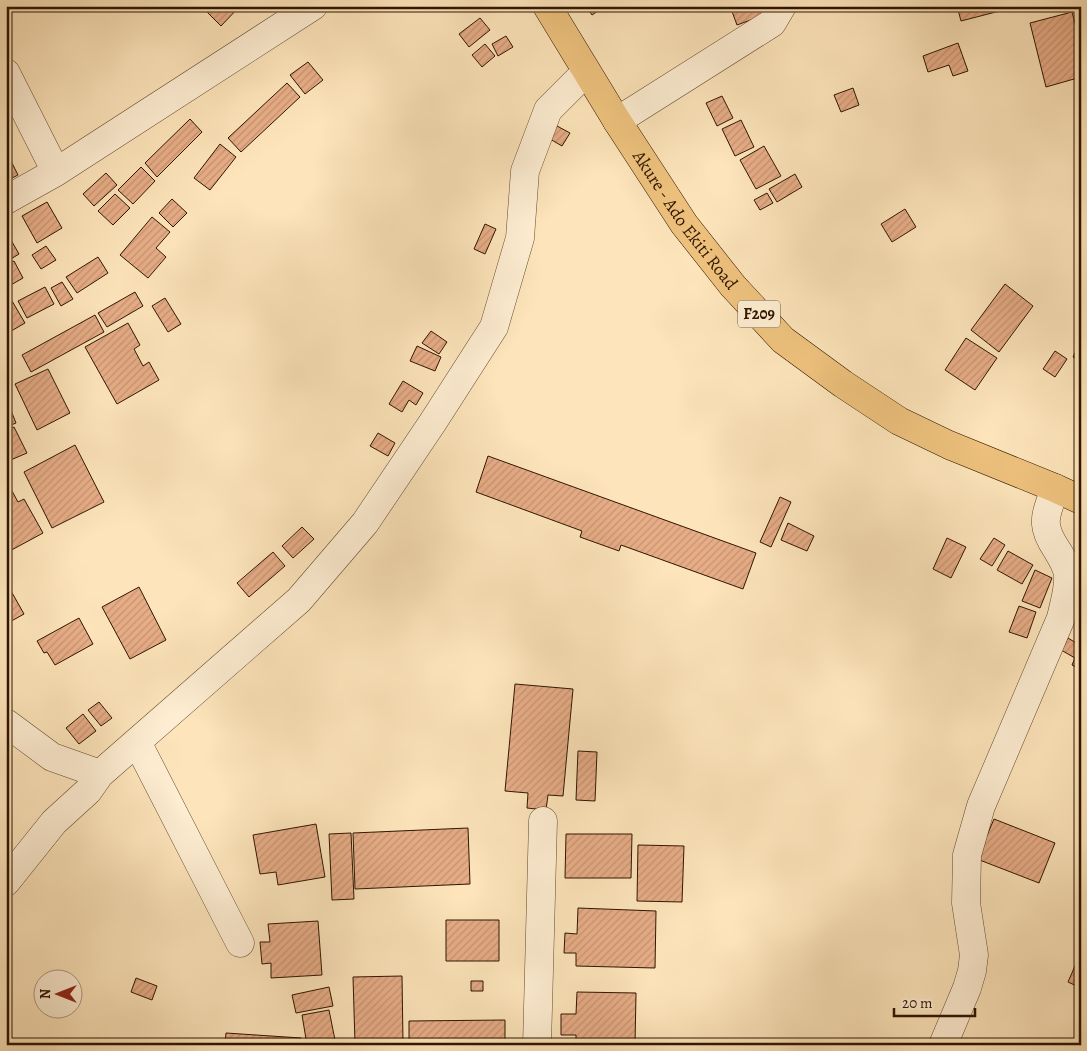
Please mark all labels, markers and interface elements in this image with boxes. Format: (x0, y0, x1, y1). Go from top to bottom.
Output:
street label: Akure - Ado Ekiti Road (627, 145, 744, 295)
road number: F209 (738, 300, 780, 328)
north arrow (32, 968, 82, 1018)
scale bar (894, 986, 976, 1018)
text: N (36, 989, 55, 999)
text: 20 m (902, 993, 933, 1013)

